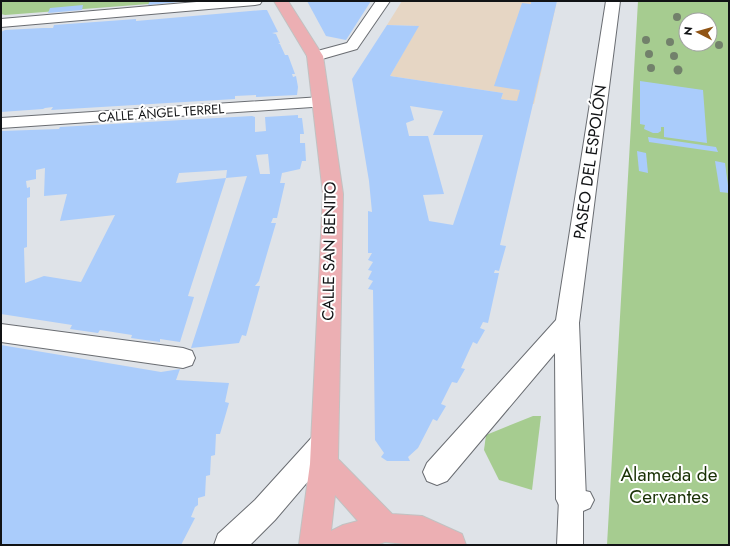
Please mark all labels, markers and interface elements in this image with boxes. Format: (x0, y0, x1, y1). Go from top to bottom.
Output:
north arrow (678, 12, 718, 52)
text: N (680, 26, 696, 36)
street label: PASEO DEL ESPOLÓN (568, 83, 612, 241)
street label: CALLE ÁNGEL TERREL (97, 99, 225, 127)
street label: CALLE SAN BENITO (316, 181, 342, 321)
park label: Alameda de Cervantes (621, 461, 718, 510)

